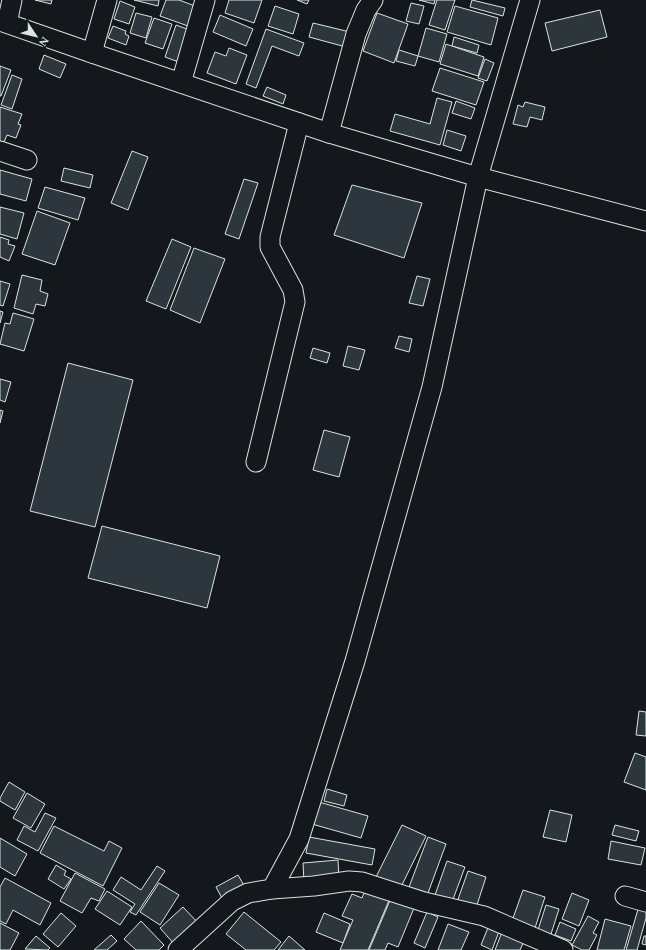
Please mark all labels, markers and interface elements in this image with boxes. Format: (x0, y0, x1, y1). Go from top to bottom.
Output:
north arrow (16, 16, 56, 56)
text: N (34, 33, 53, 50)

